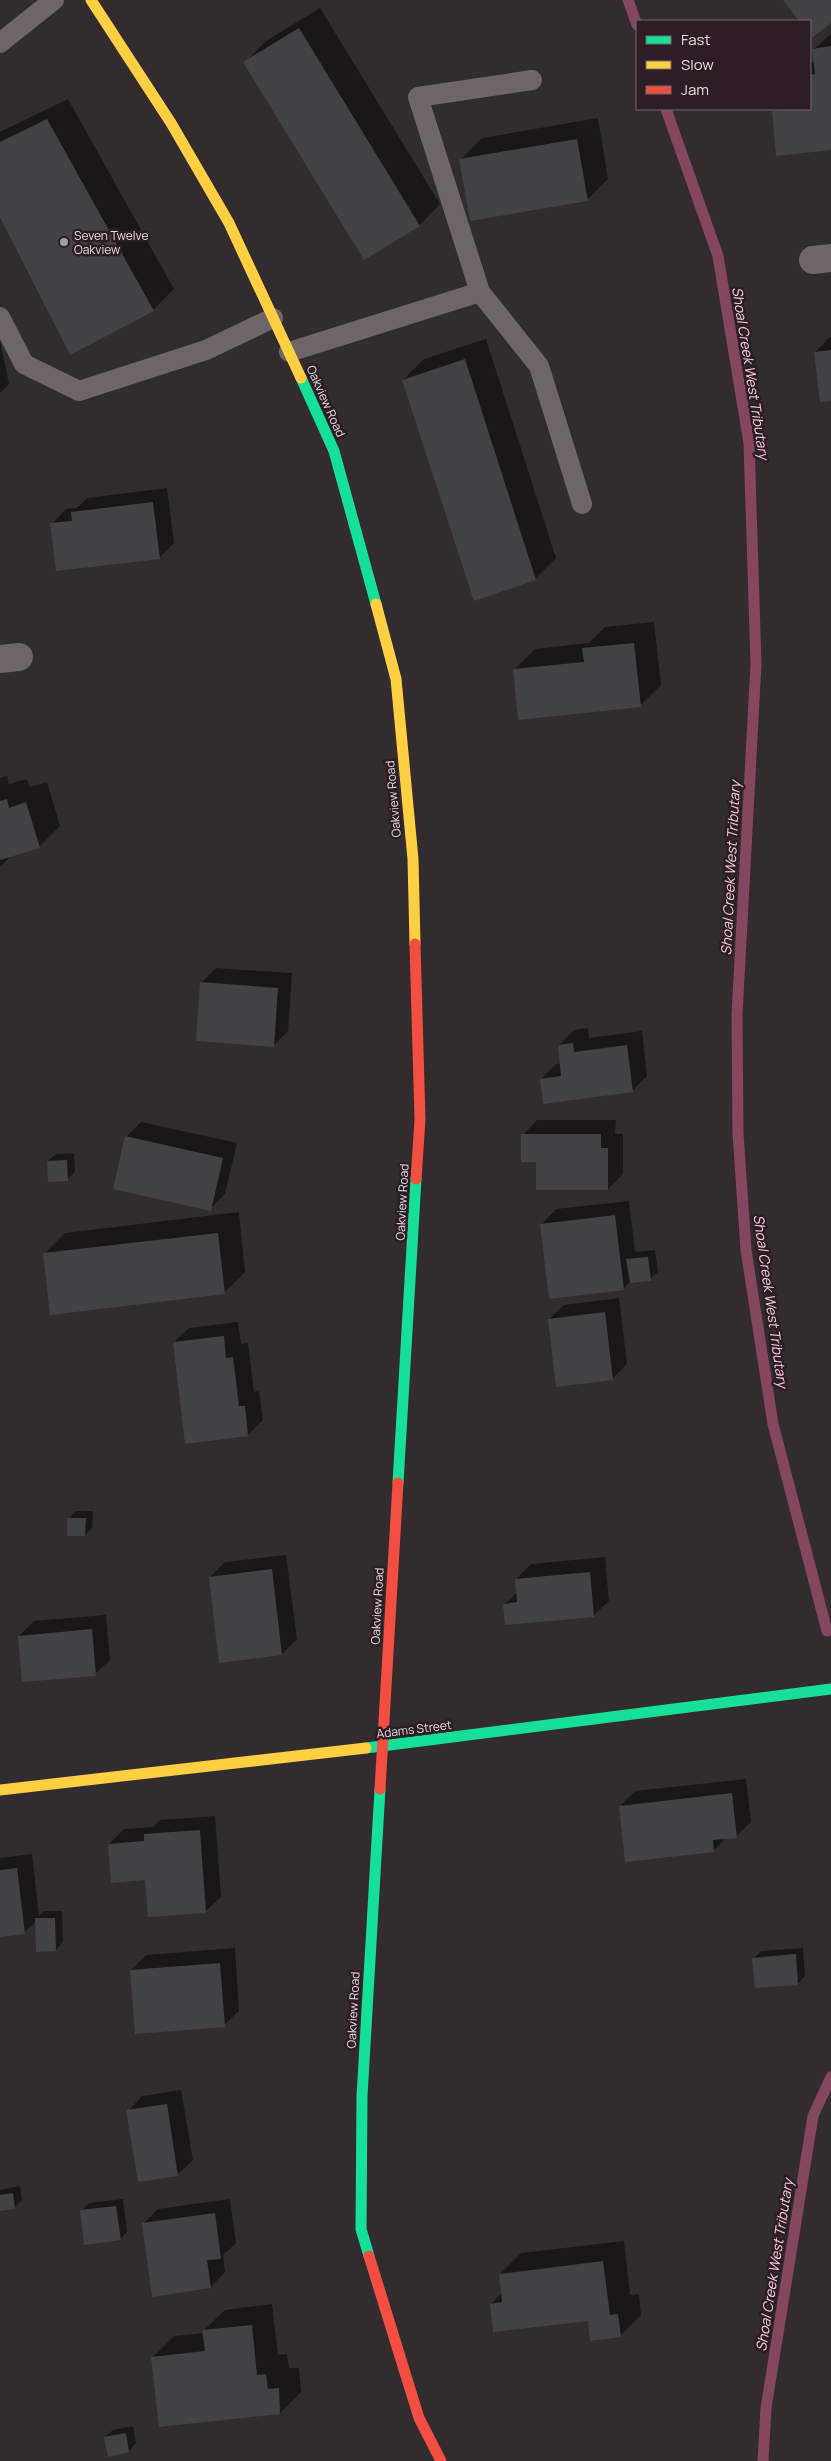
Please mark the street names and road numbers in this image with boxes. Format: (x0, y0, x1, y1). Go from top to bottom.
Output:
street label: Oakview Road (303, 362, 349, 440)
street label: Oakview Road (381, 760, 405, 838)
street label: Oakview Road (391, 1163, 413, 1241)
street label: Oakview Road (366, 1567, 388, 1645)
street label: Adams Street (375, 1716, 453, 1742)
street label: Oakview Road (342, 1971, 364, 2049)

